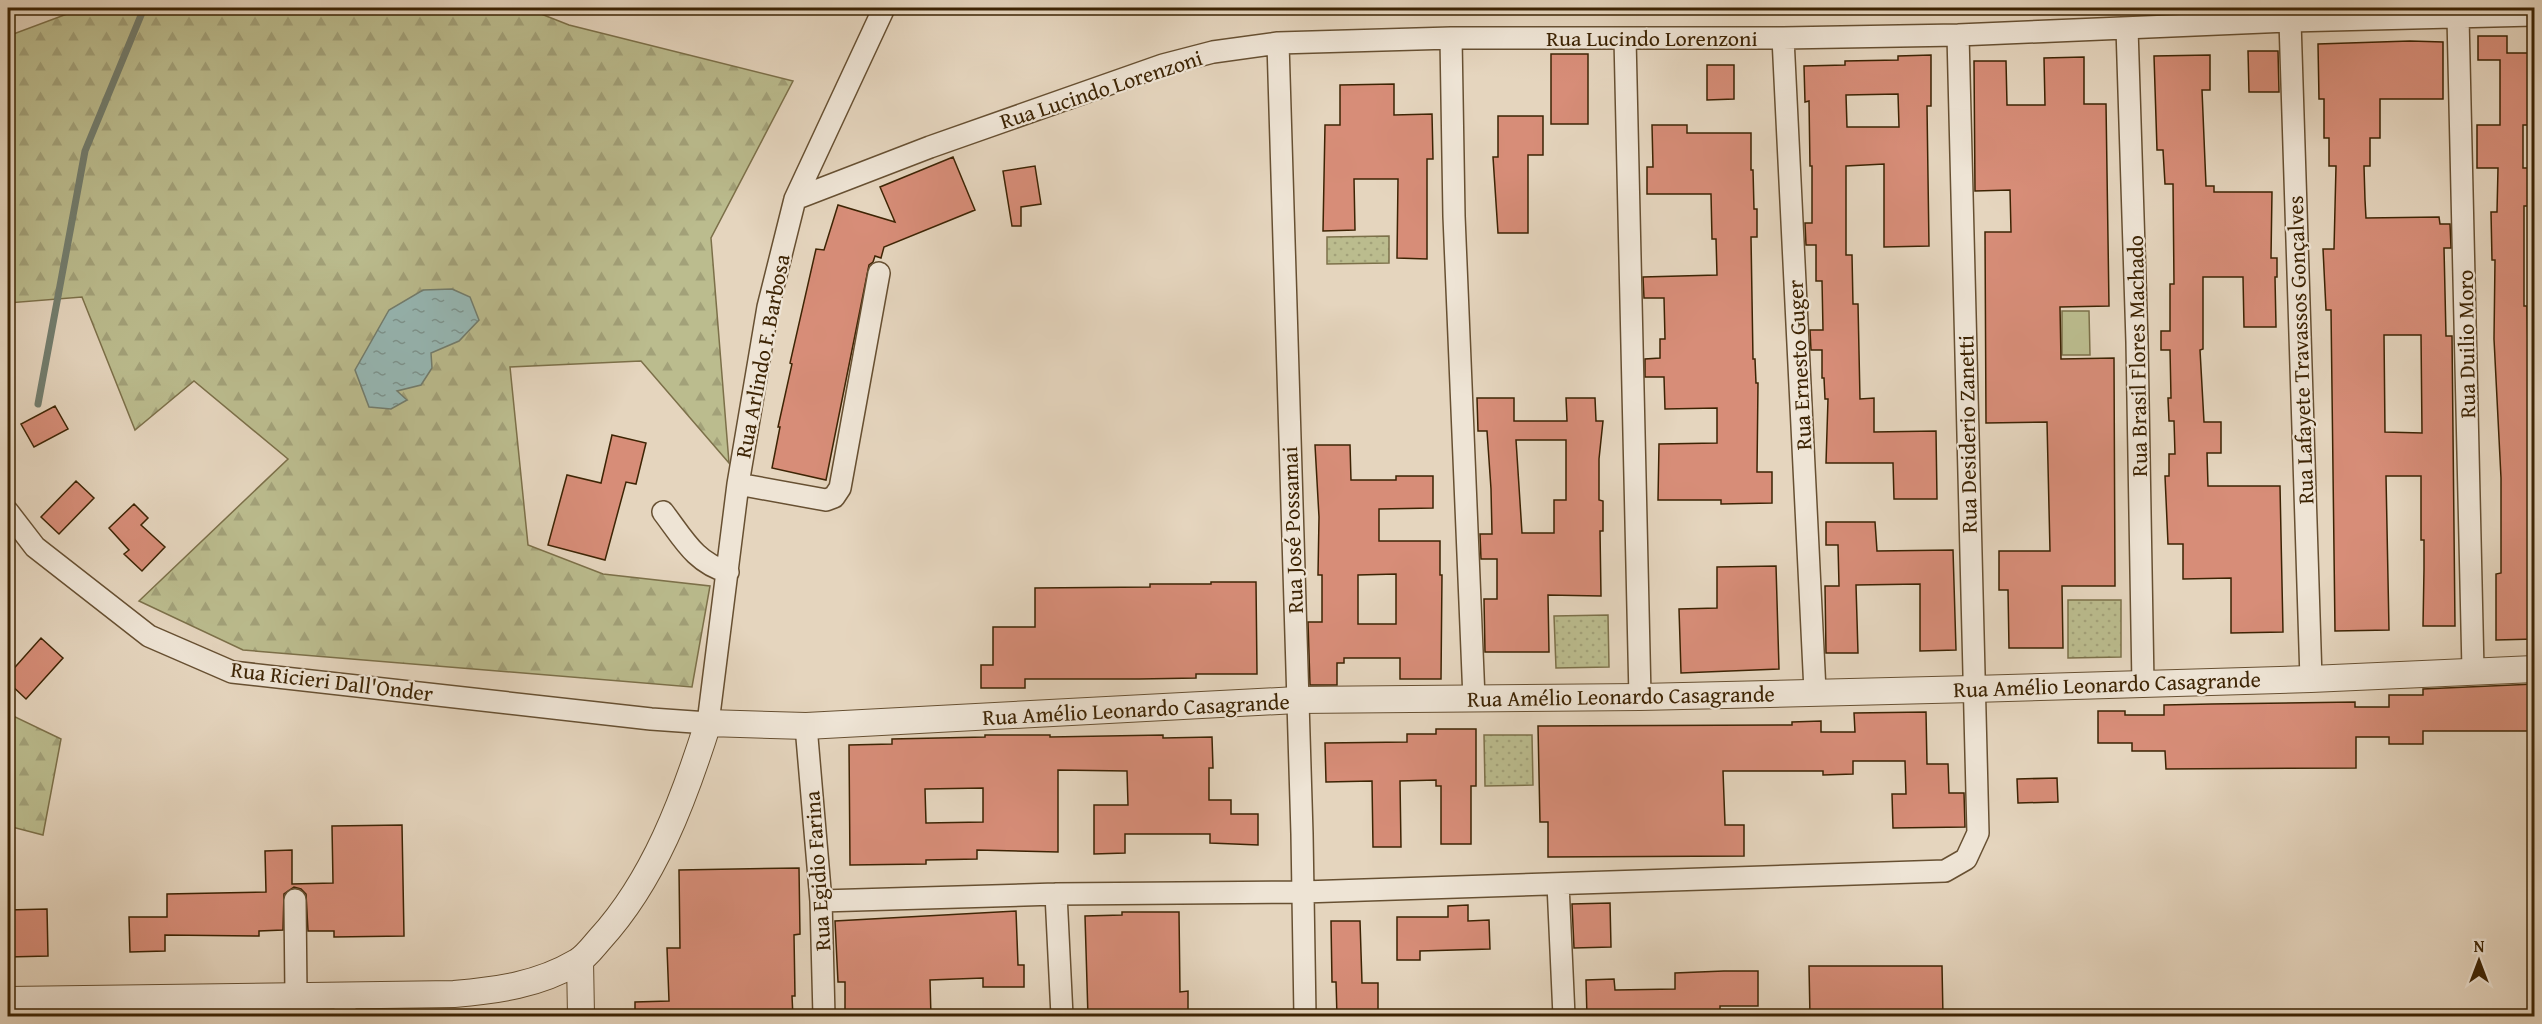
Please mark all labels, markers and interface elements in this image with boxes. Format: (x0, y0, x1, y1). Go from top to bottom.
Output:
street label: Rua Lucindo Lorenzoni (1546, 22, 1758, 54)
street label: Rua Lucindo Lorenzoni (996, 41, 1206, 137)
street label: Rua Lafayete Travassos Gonçalves (2279, 195, 2321, 505)
street label: Rua Brasil Flores Machado (2119, 235, 2155, 477)
street label: Rua Arlindo F. Barbosa (727, 251, 798, 461)
street label: Rua Duilio Moro (2449, 269, 2483, 419)
street label: Rua Ernesto Guger (1779, 279, 1819, 451)
street label: Rua Desiderio Zanetti (1949, 335, 1985, 533)
street label: Rua José Possamai (1273, 446, 1311, 614)
street label: Rua Ricieri Dall'Onder (229, 653, 435, 709)
street label: Rua Amélio Leonardo Casagrande (1953, 663, 2261, 705)
street label: Rua Amélio Leonardo Casagrande (1467, 677, 1775, 715)
street label: Rua Amélio Leonardo Casagrande (982, 685, 1290, 733)
street label: Rua Egidio Farina (795, 789, 839, 952)
north arrow (2449, 931, 2509, 991)
text: N (2474, 934, 2485, 958)

